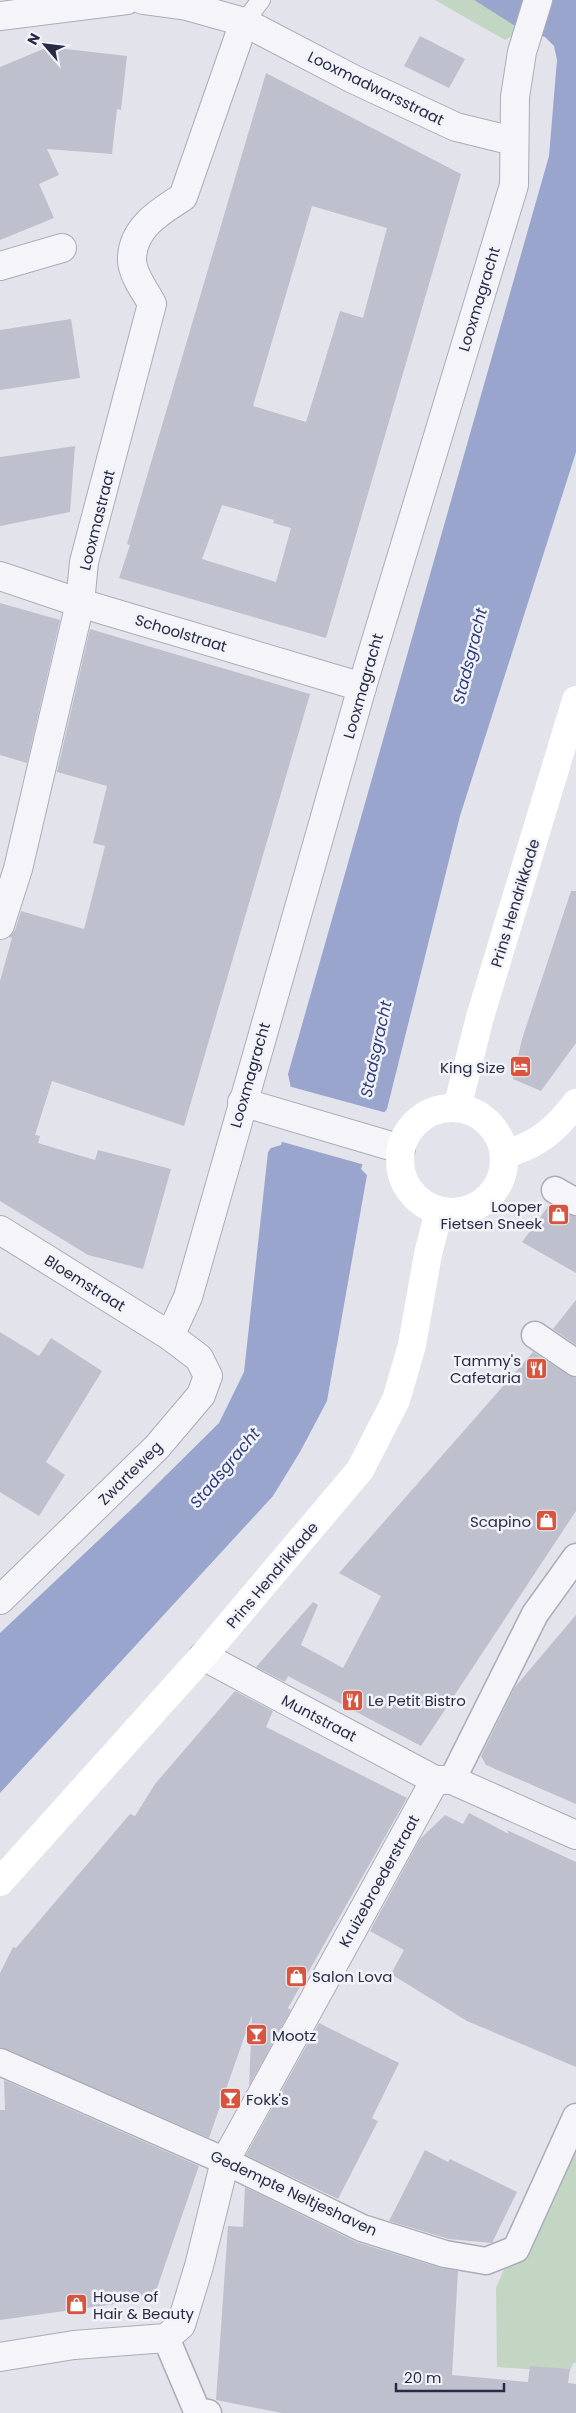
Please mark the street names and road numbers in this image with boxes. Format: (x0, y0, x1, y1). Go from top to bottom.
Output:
street label: Looxmadwarsstraat (304, 46, 448, 130)
street label: Looxmagracht (453, 244, 505, 354)
street label: Looxmastraat (74, 467, 120, 573)
street label: Schoolstraat (132, 609, 230, 657)
street label: Looxmagracht (338, 631, 388, 741)
street label: Prins Hendrikkade (485, 836, 545, 970)
street label: Looxmagracht (225, 1020, 275, 1130)
street label: Bloemstraat (40, 1250, 130, 1316)
street label: Zwarteweg (93, 1436, 167, 1510)
street label: Prins Hendrikkade (221, 1517, 323, 1633)
street label: Muntstraat (278, 1689, 360, 1747)
street label: Kruizebroederstraat (334, 1811, 424, 1951)
street label: Gedempte Neltjeshaven (207, 2145, 381, 2241)

